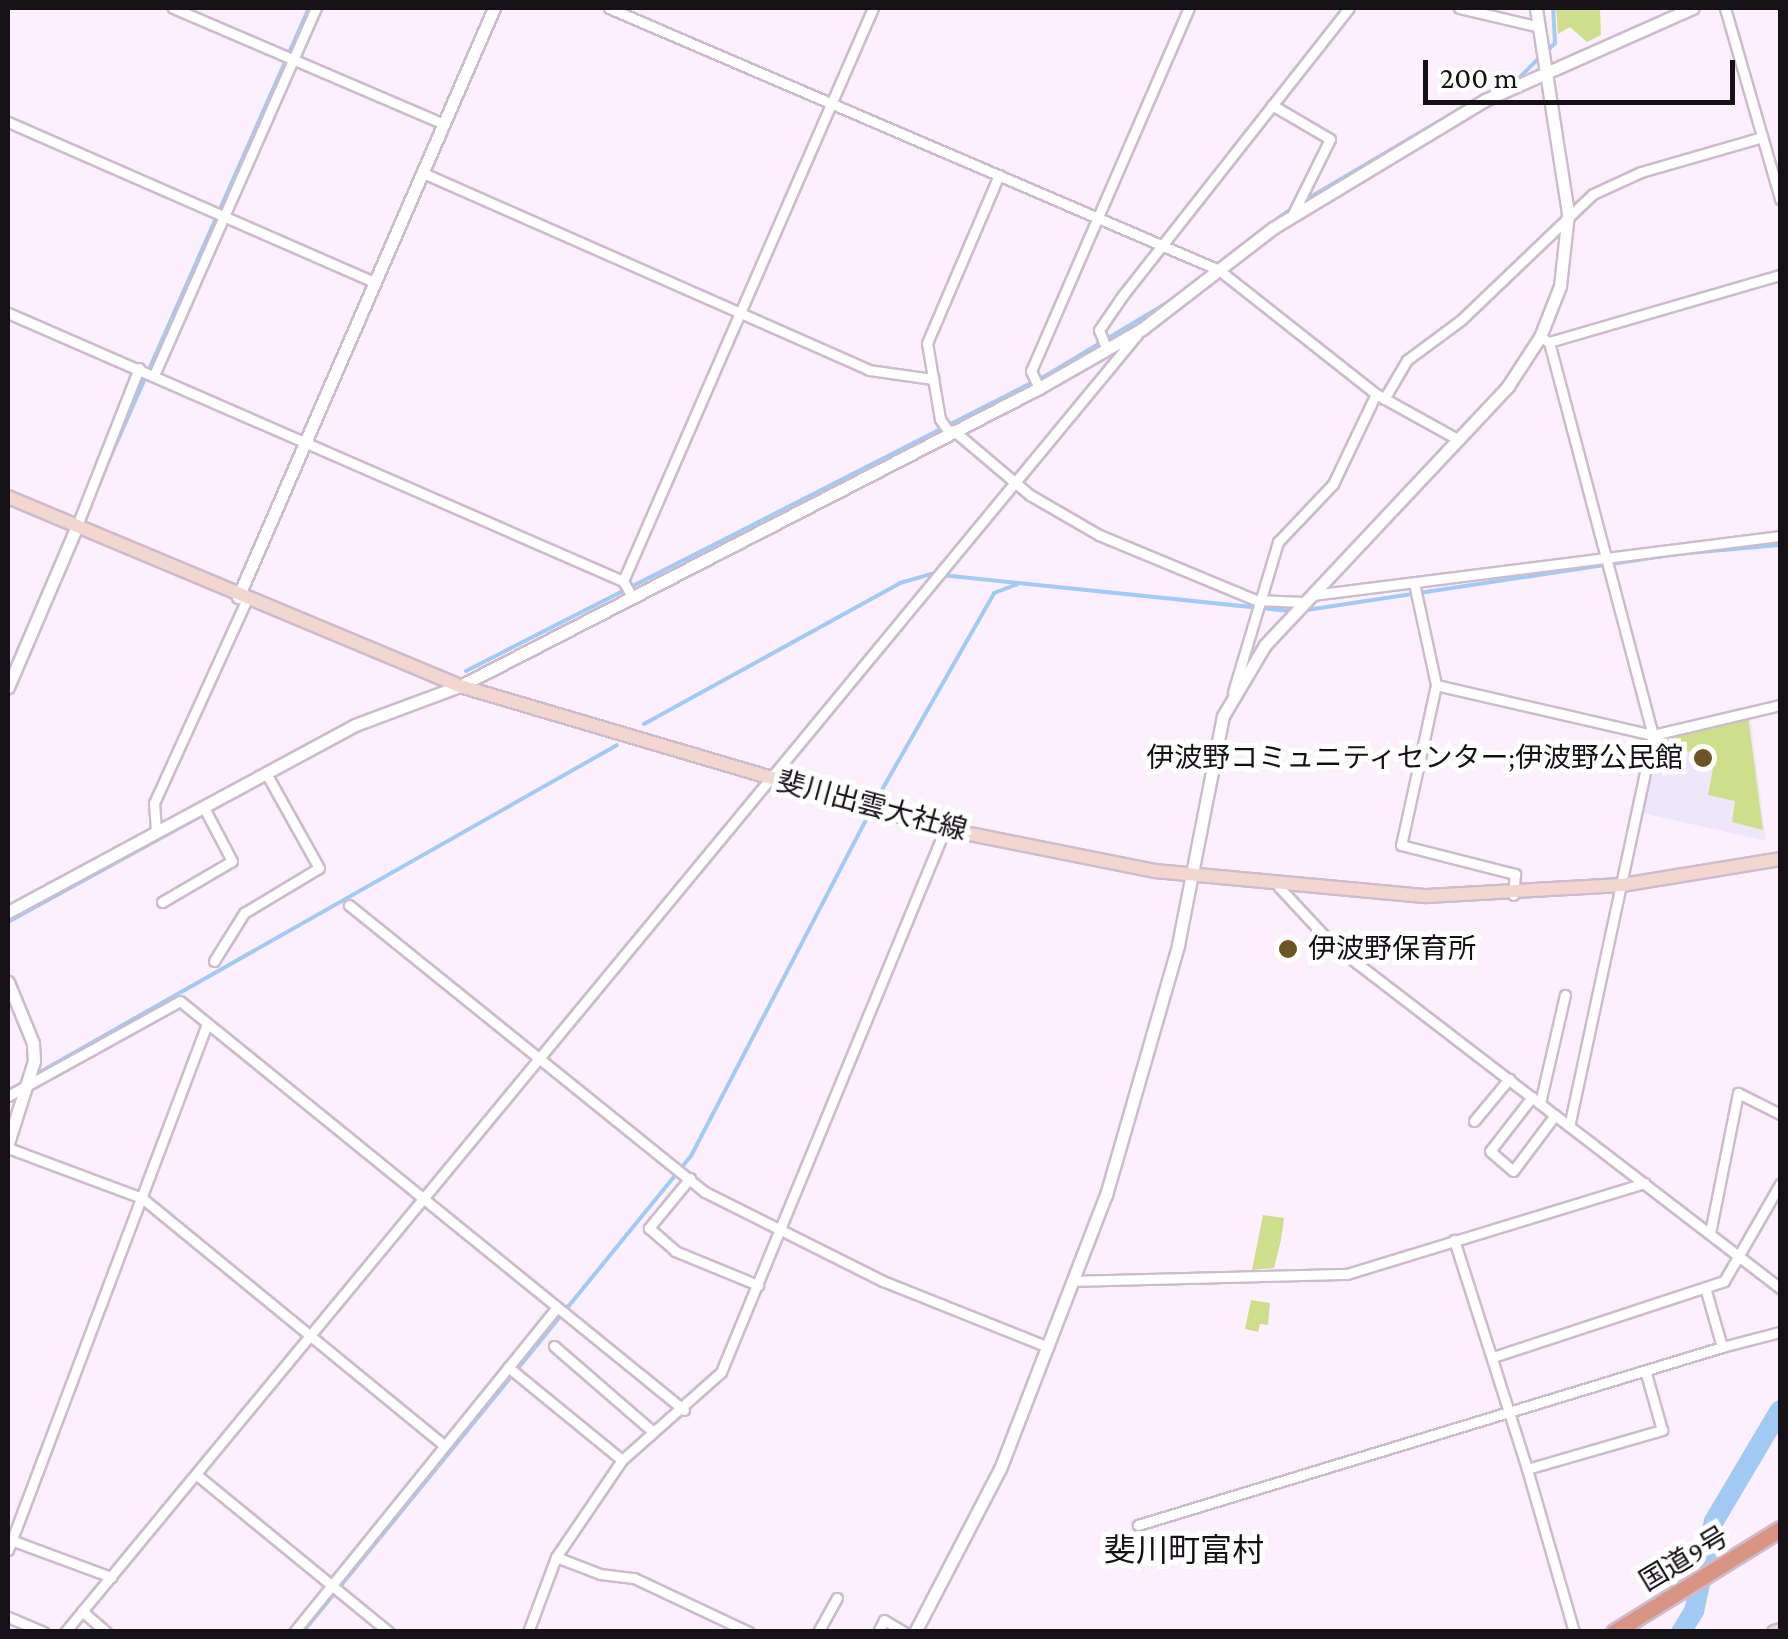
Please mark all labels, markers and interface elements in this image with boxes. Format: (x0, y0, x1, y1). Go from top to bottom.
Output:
scale bar (1428, 40, 1740, 102)
text: 200 m (1440, 61, 1518, 94)
place label: 伊波野コミュニティセンター;伊波野公民館 (1145, 741, 1683, 775)
marker: 伊波野コミュニティセンター;伊波野公民館 (1692, 747, 1714, 769)
street label: 斐川出雲大社線 (773, 764, 971, 848)
place label: 伊波野保育所 (1308, 932, 1476, 966)
marker: 伊波野保育所 (1277, 938, 1299, 960)
street label: 国道9号 (1633, 1519, 1735, 1599)
district label: 斐川町富村 (1104, 1531, 1264, 1569)

